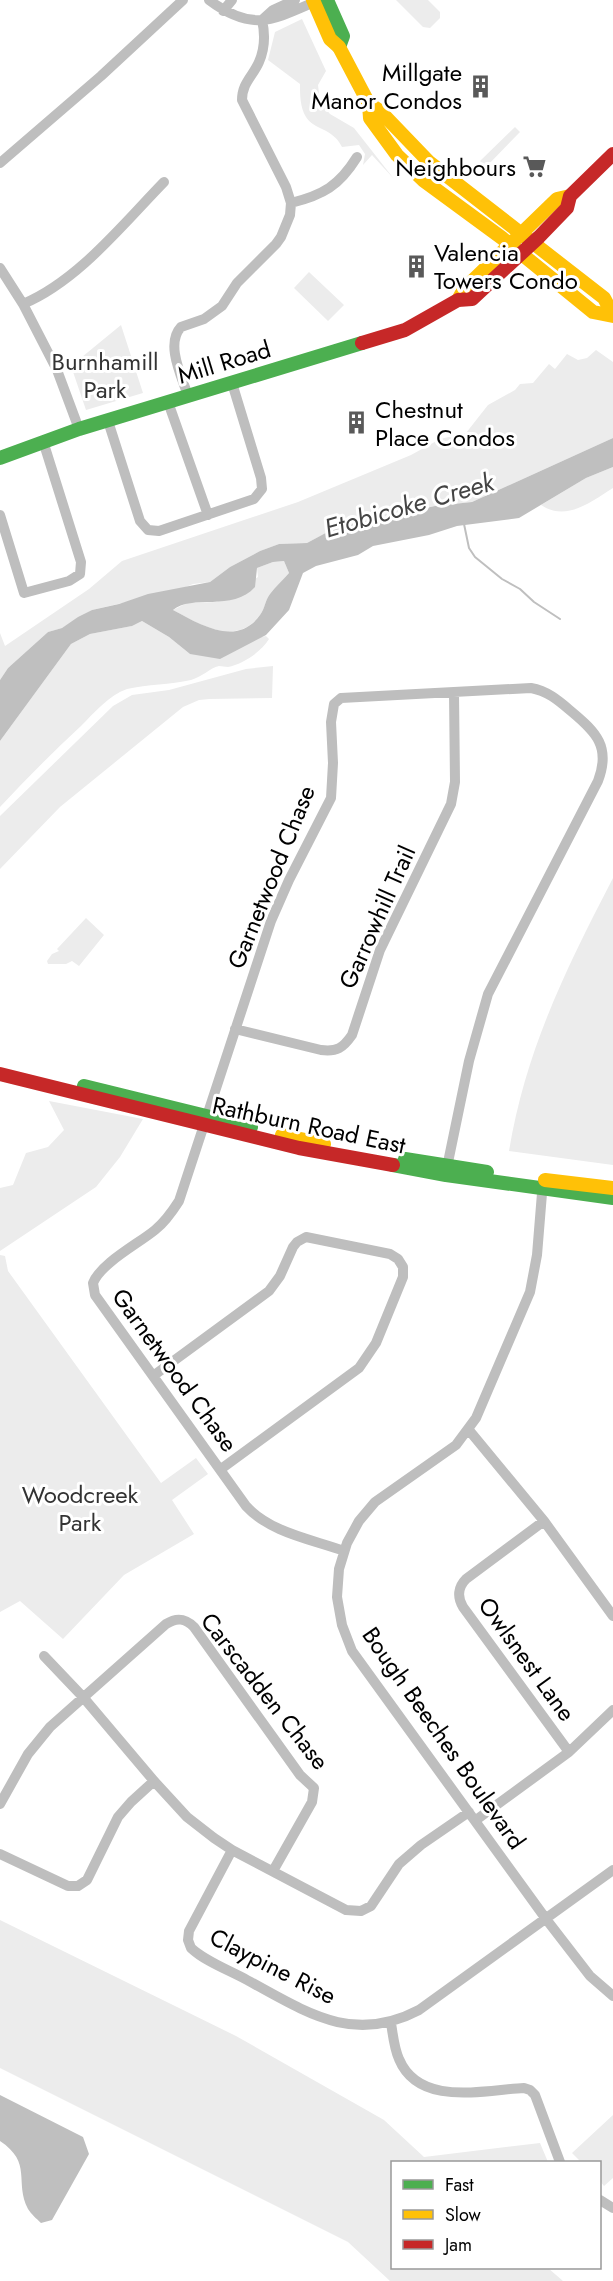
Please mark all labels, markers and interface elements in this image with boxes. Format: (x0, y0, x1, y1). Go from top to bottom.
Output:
place label: Millgate Manor Condos (311, 55, 462, 118)
building icon: Millgate Manor Condos (467, 73, 493, 99)
place label: Neighbours (395, 150, 516, 185)
supermarket icon: Neighbours (521, 154, 547, 180)
place label: Valencia Towers Condo (434, 235, 578, 298)
building icon: Valencia Towers Condo (403, 253, 429, 279)
street label: Mill Road (173, 331, 275, 393)
park label: Burnhamill Park (52, 344, 158, 407)
place label: Chestnut Place Condos (375, 392, 515, 455)
building icon: Chestnut Place Condos (344, 410, 370, 436)
water label: Etobicoke Creek (320, 462, 500, 547)
street label: Garnetwood Chase (218, 780, 324, 974)
street label: Garrowhill Trail (330, 840, 424, 994)
street label: Rathburn Road East (209, 1087, 409, 1163)
street label: Garnetwood Chase (104, 1281, 246, 1459)
park label: Woodcreek Park (22, 1477, 139, 1540)
street label: Owlsnest Lane (470, 1590, 584, 1728)
street label: Carscadden Chase (192, 1605, 338, 1777)
street label: Bough Beeches Boulevard (354, 1620, 534, 1856)
street label: Claypine Rise (204, 1919, 342, 2013)
legend (391, 2161, 601, 2269)
text: Fast (445, 2172, 474, 2198)
text: Slow (445, 2202, 482, 2228)
text: Jam (443, 2232, 472, 2258)

